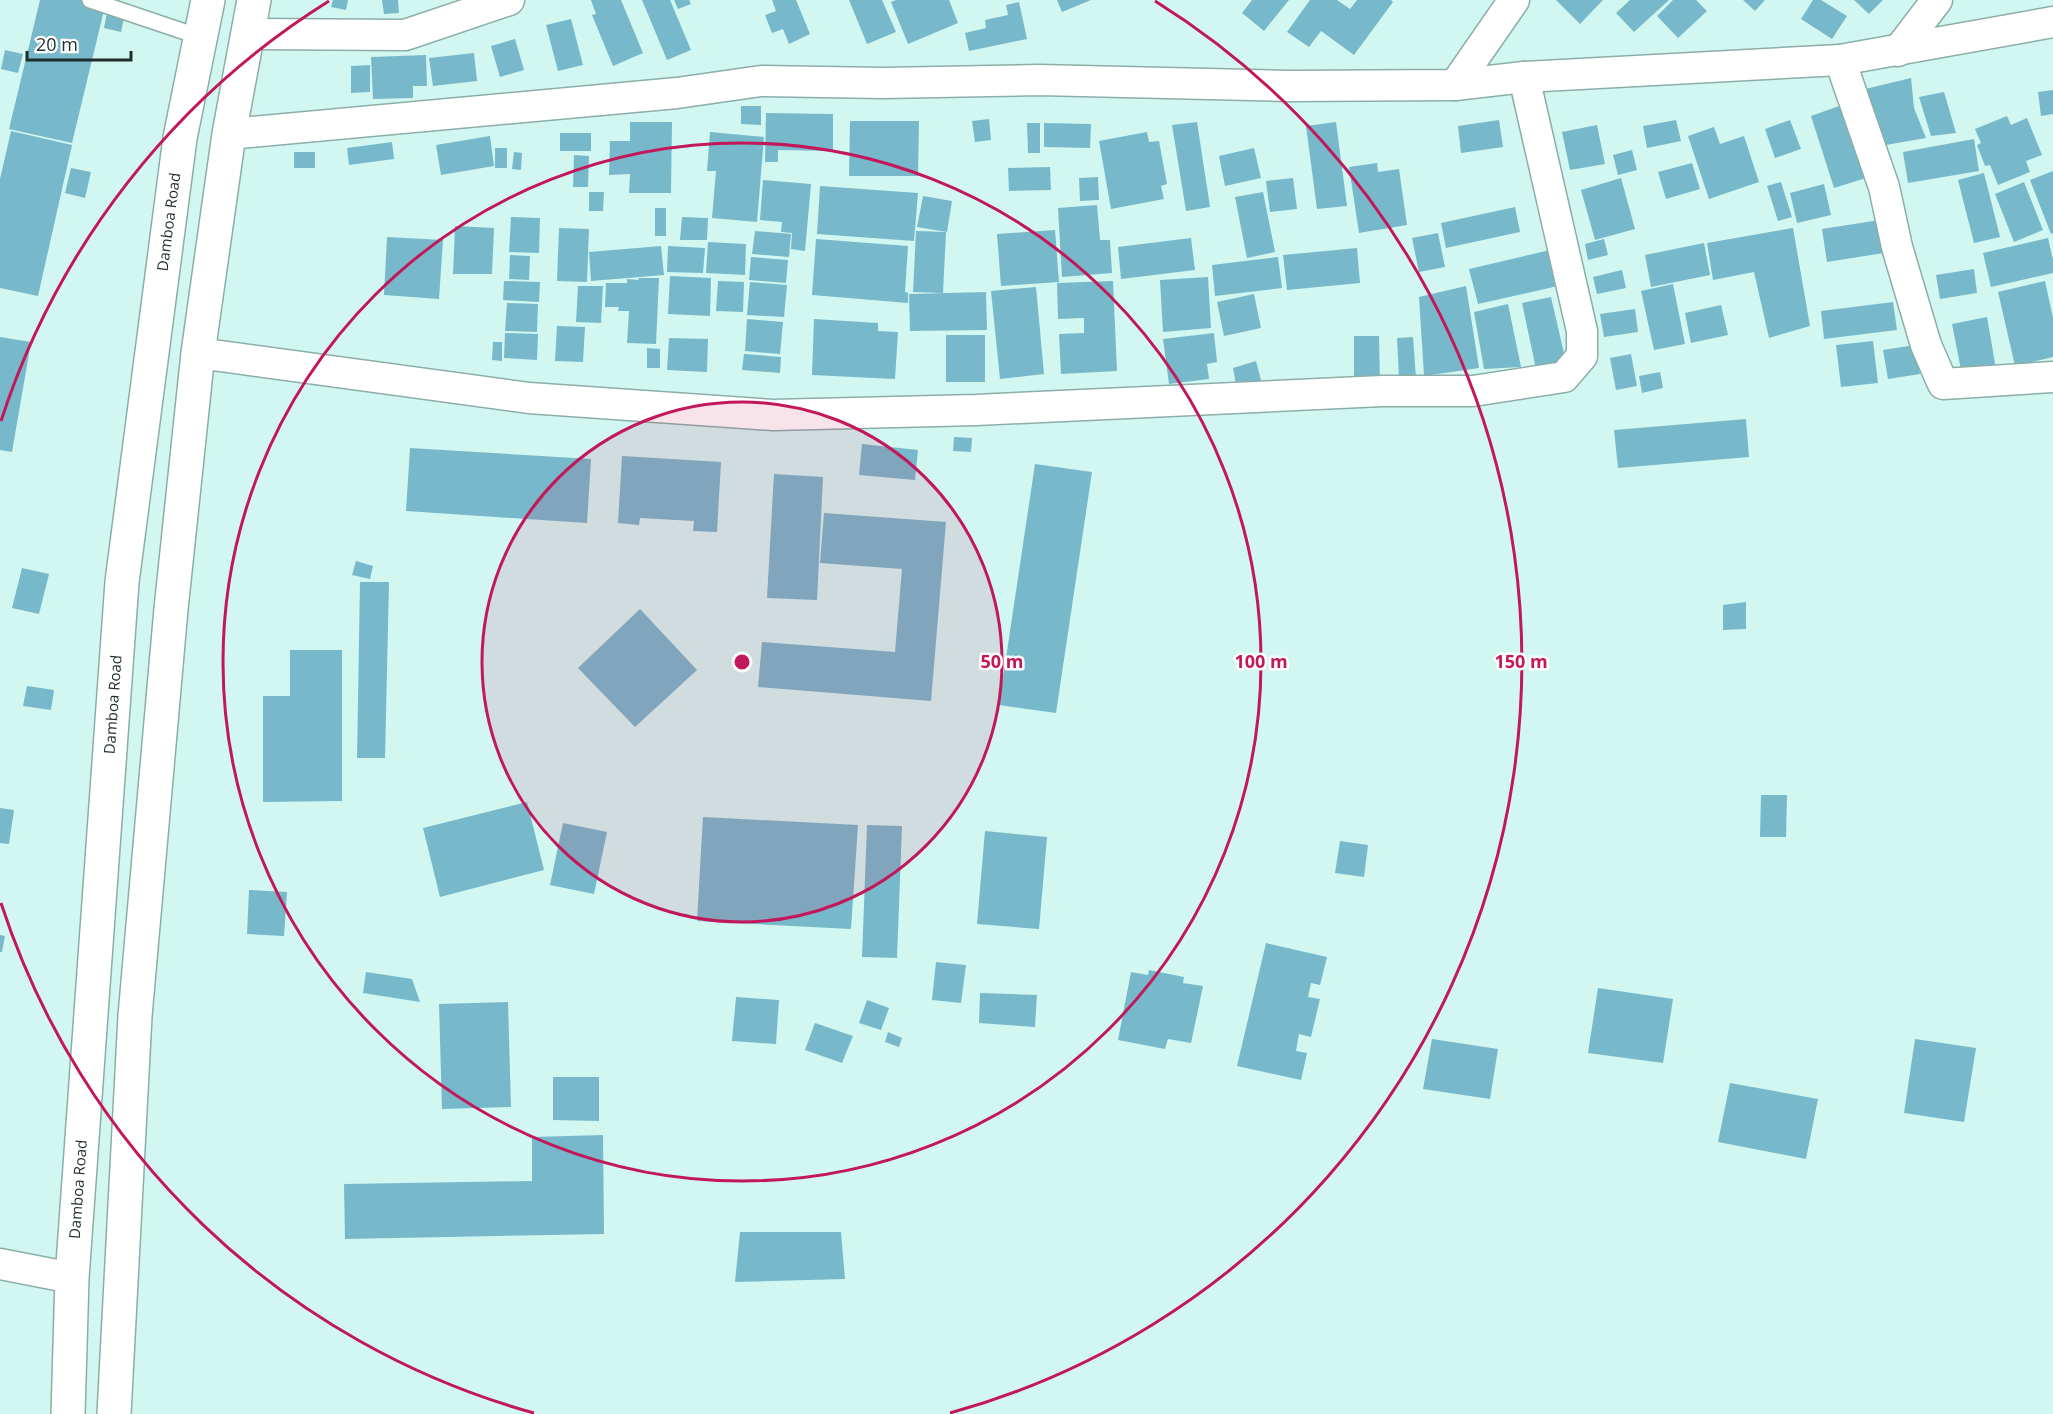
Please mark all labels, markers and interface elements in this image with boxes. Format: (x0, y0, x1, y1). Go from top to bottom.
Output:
scale bar (27, 24, 130, 62)
text: 20 m (36, 32, 78, 56)
street label: Damboa Road (152, 171, 184, 272)
text: 50 m (981, 649, 1023, 673)
text: 100 m (1234, 649, 1288, 673)
text: 150 m (1494, 649, 1548, 673)
centre of rings (732, 652, 752, 672)
street label: Damboa Road (99, 654, 126, 755)
street label: Damboa Road (64, 1139, 91, 1240)

